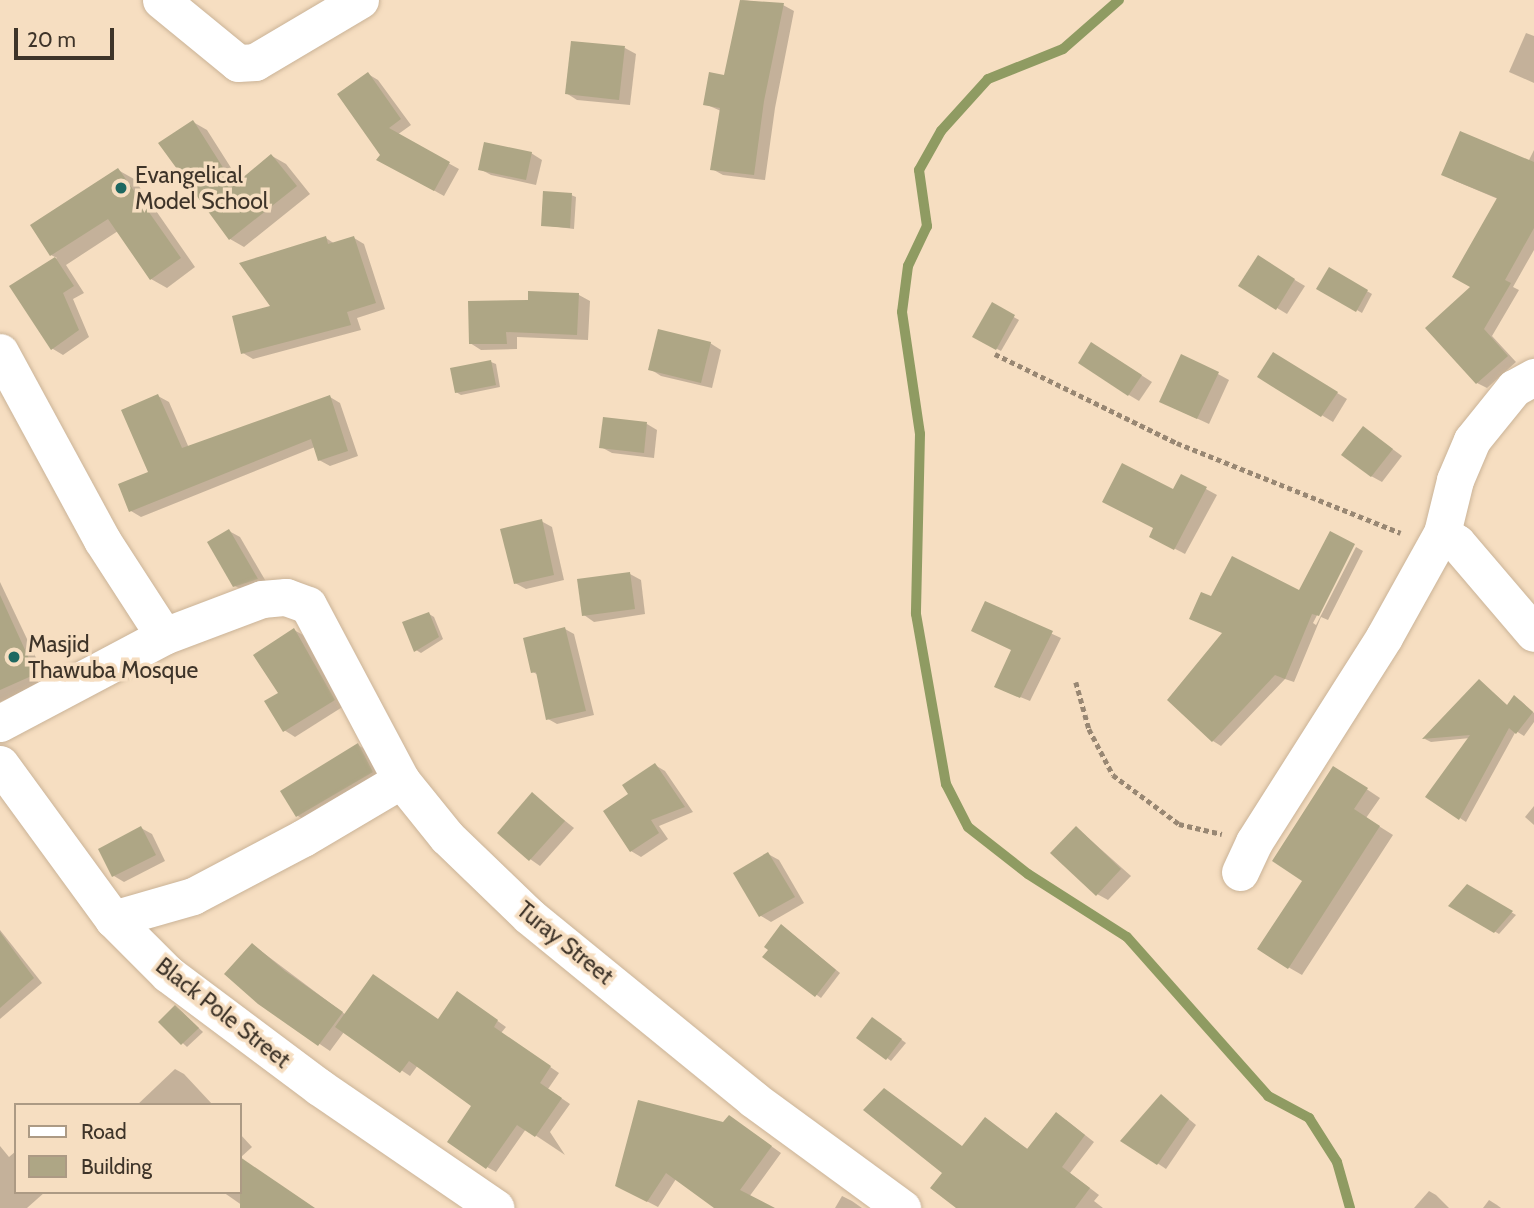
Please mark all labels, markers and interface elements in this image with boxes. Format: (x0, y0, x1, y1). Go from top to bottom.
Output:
scale bar (18, 14, 117, 58)
text: 20 m (27, 27, 76, 52)
place label: Evangelical Model School (135, 161, 268, 215)
marker: Evangelical Model School (113, 180, 129, 196)
place label: Masjid Thawuba Mosque (28, 630, 198, 684)
marker: Masjid Thawuba Mosque (6, 649, 22, 665)
street label: Turay Street (511, 896, 619, 990)
street label: Black Pole Street (150, 952, 296, 1074)
legend (14, 1103, 242, 1194)
text: Road (81, 1119, 127, 1144)
text: Building (81, 1154, 152, 1179)

